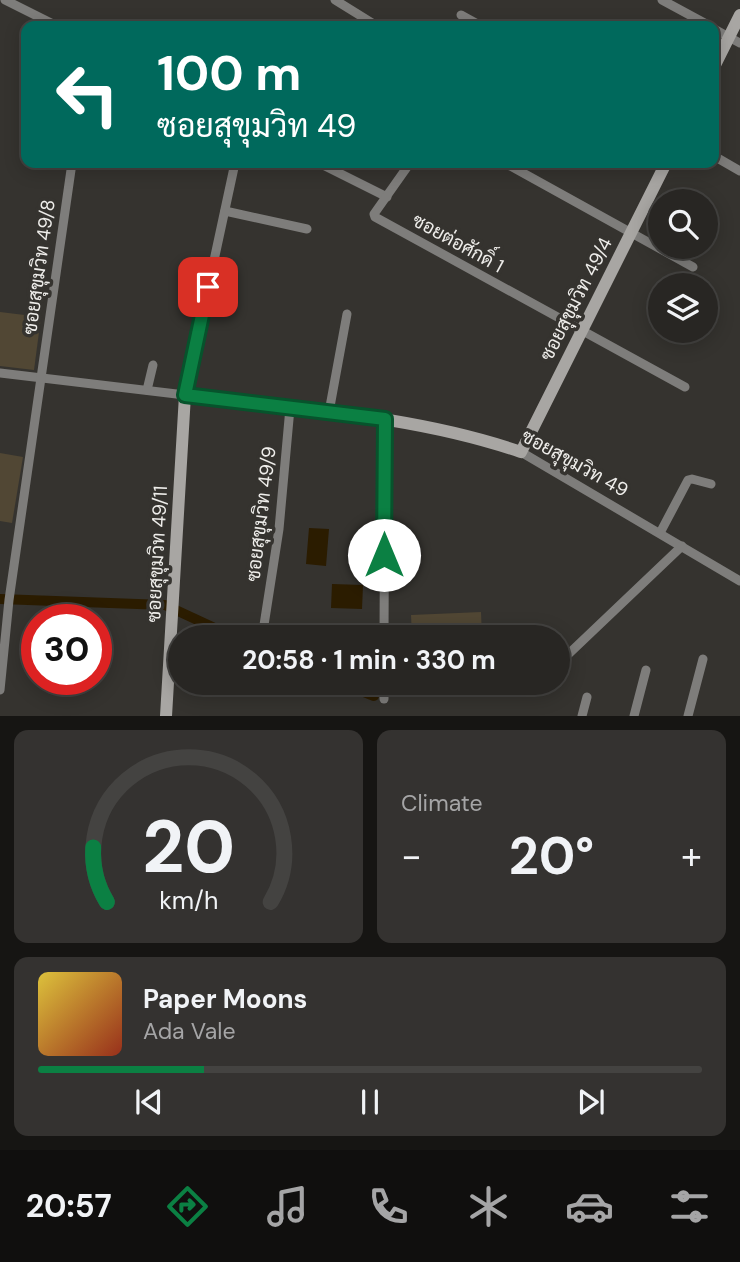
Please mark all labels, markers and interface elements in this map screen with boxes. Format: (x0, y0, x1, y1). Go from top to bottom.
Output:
text: 100 m (157, 41, 301, 105)
icon: left (42, 49, 133, 140)
text: ซอยสุขุมวิท 49 (157, 105, 356, 147)
map controls (648, 189, 718, 343)
button: search (648, 189, 718, 259)
street label: ซอยสุขุมวิท 49/8 (17, 198, 61, 336)
street label: ซอยต่อศักดิ์ 1 (408, 202, 511, 278)
street label: ซอยสุขุมวิท 49/4 (534, 233, 618, 365)
pin (178, 257, 238, 317)
icon: arrive (189, 268, 227, 306)
button: layers (648, 273, 718, 343)
street label: ซอยสุขุมวิท 49 (517, 423, 633, 503)
street label: ซอยสุขุมวิท 49/9 (240, 445, 282, 583)
street label: ซอยสุขุมวิท 49/11 (141, 485, 173, 623)
position arrow (347, 518, 421, 592)
speed limit sign: 30 (21, 604, 112, 695)
text: 20:58 · 1 min · 330 m (242, 643, 496, 677)
text: Climate (401, 788, 483, 818)
text: 20 (142, 801, 235, 896)
text: 20° (509, 822, 594, 890)
text: − (401, 831, 422, 881)
text: + (681, 831, 702, 881)
text: km/h (159, 884, 218, 917)
text: Paper Moons (143, 982, 307, 1016)
text: Ada Vale (143, 1016, 236, 1046)
icon: previous (130, 1083, 168, 1121)
icon: pause (351, 1083, 389, 1121)
icon: next (572, 1083, 610, 1121)
icon: directions (163, 1182, 212, 1231)
icon: music (263, 1182, 312, 1231)
icon: phone (364, 1182, 413, 1231)
icon: climate (464, 1182, 513, 1231)
icon: car (565, 1182, 614, 1231)
icon: filters (665, 1182, 714, 1231)
text: 20:57 (26, 1185, 112, 1227)

